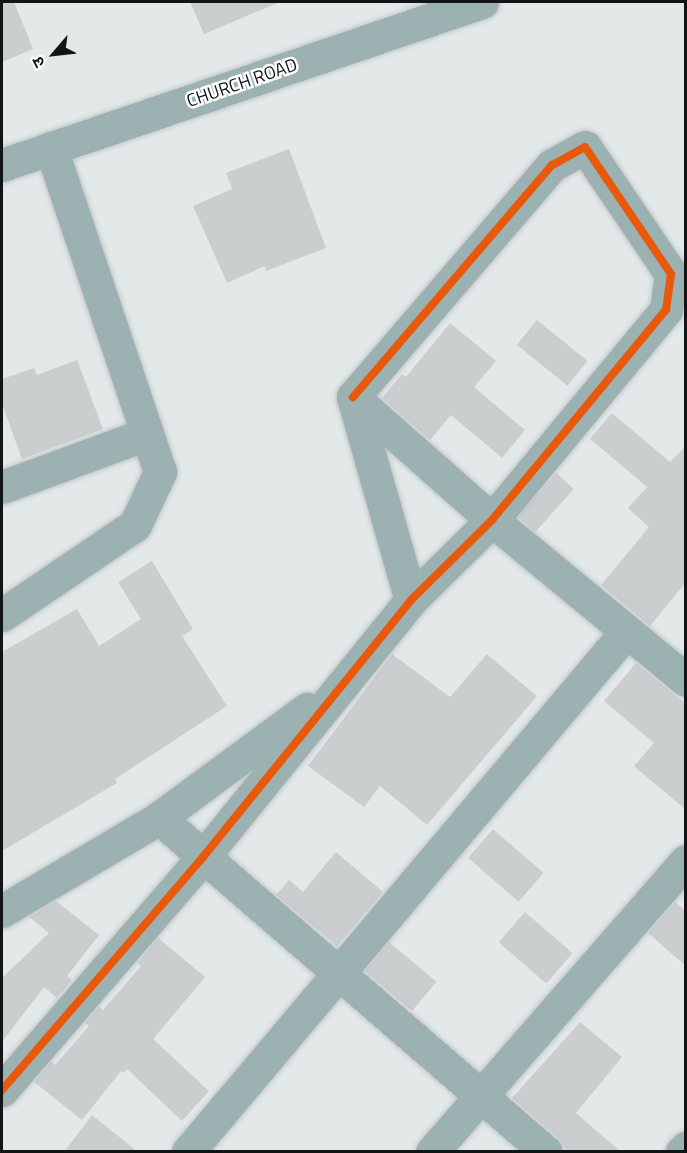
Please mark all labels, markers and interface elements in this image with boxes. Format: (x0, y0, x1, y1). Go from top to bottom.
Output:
north arrow (24, 24, 84, 84)
text: उ (25, 53, 51, 72)
street label: CHURCH ROAD (184, 54, 300, 112)

